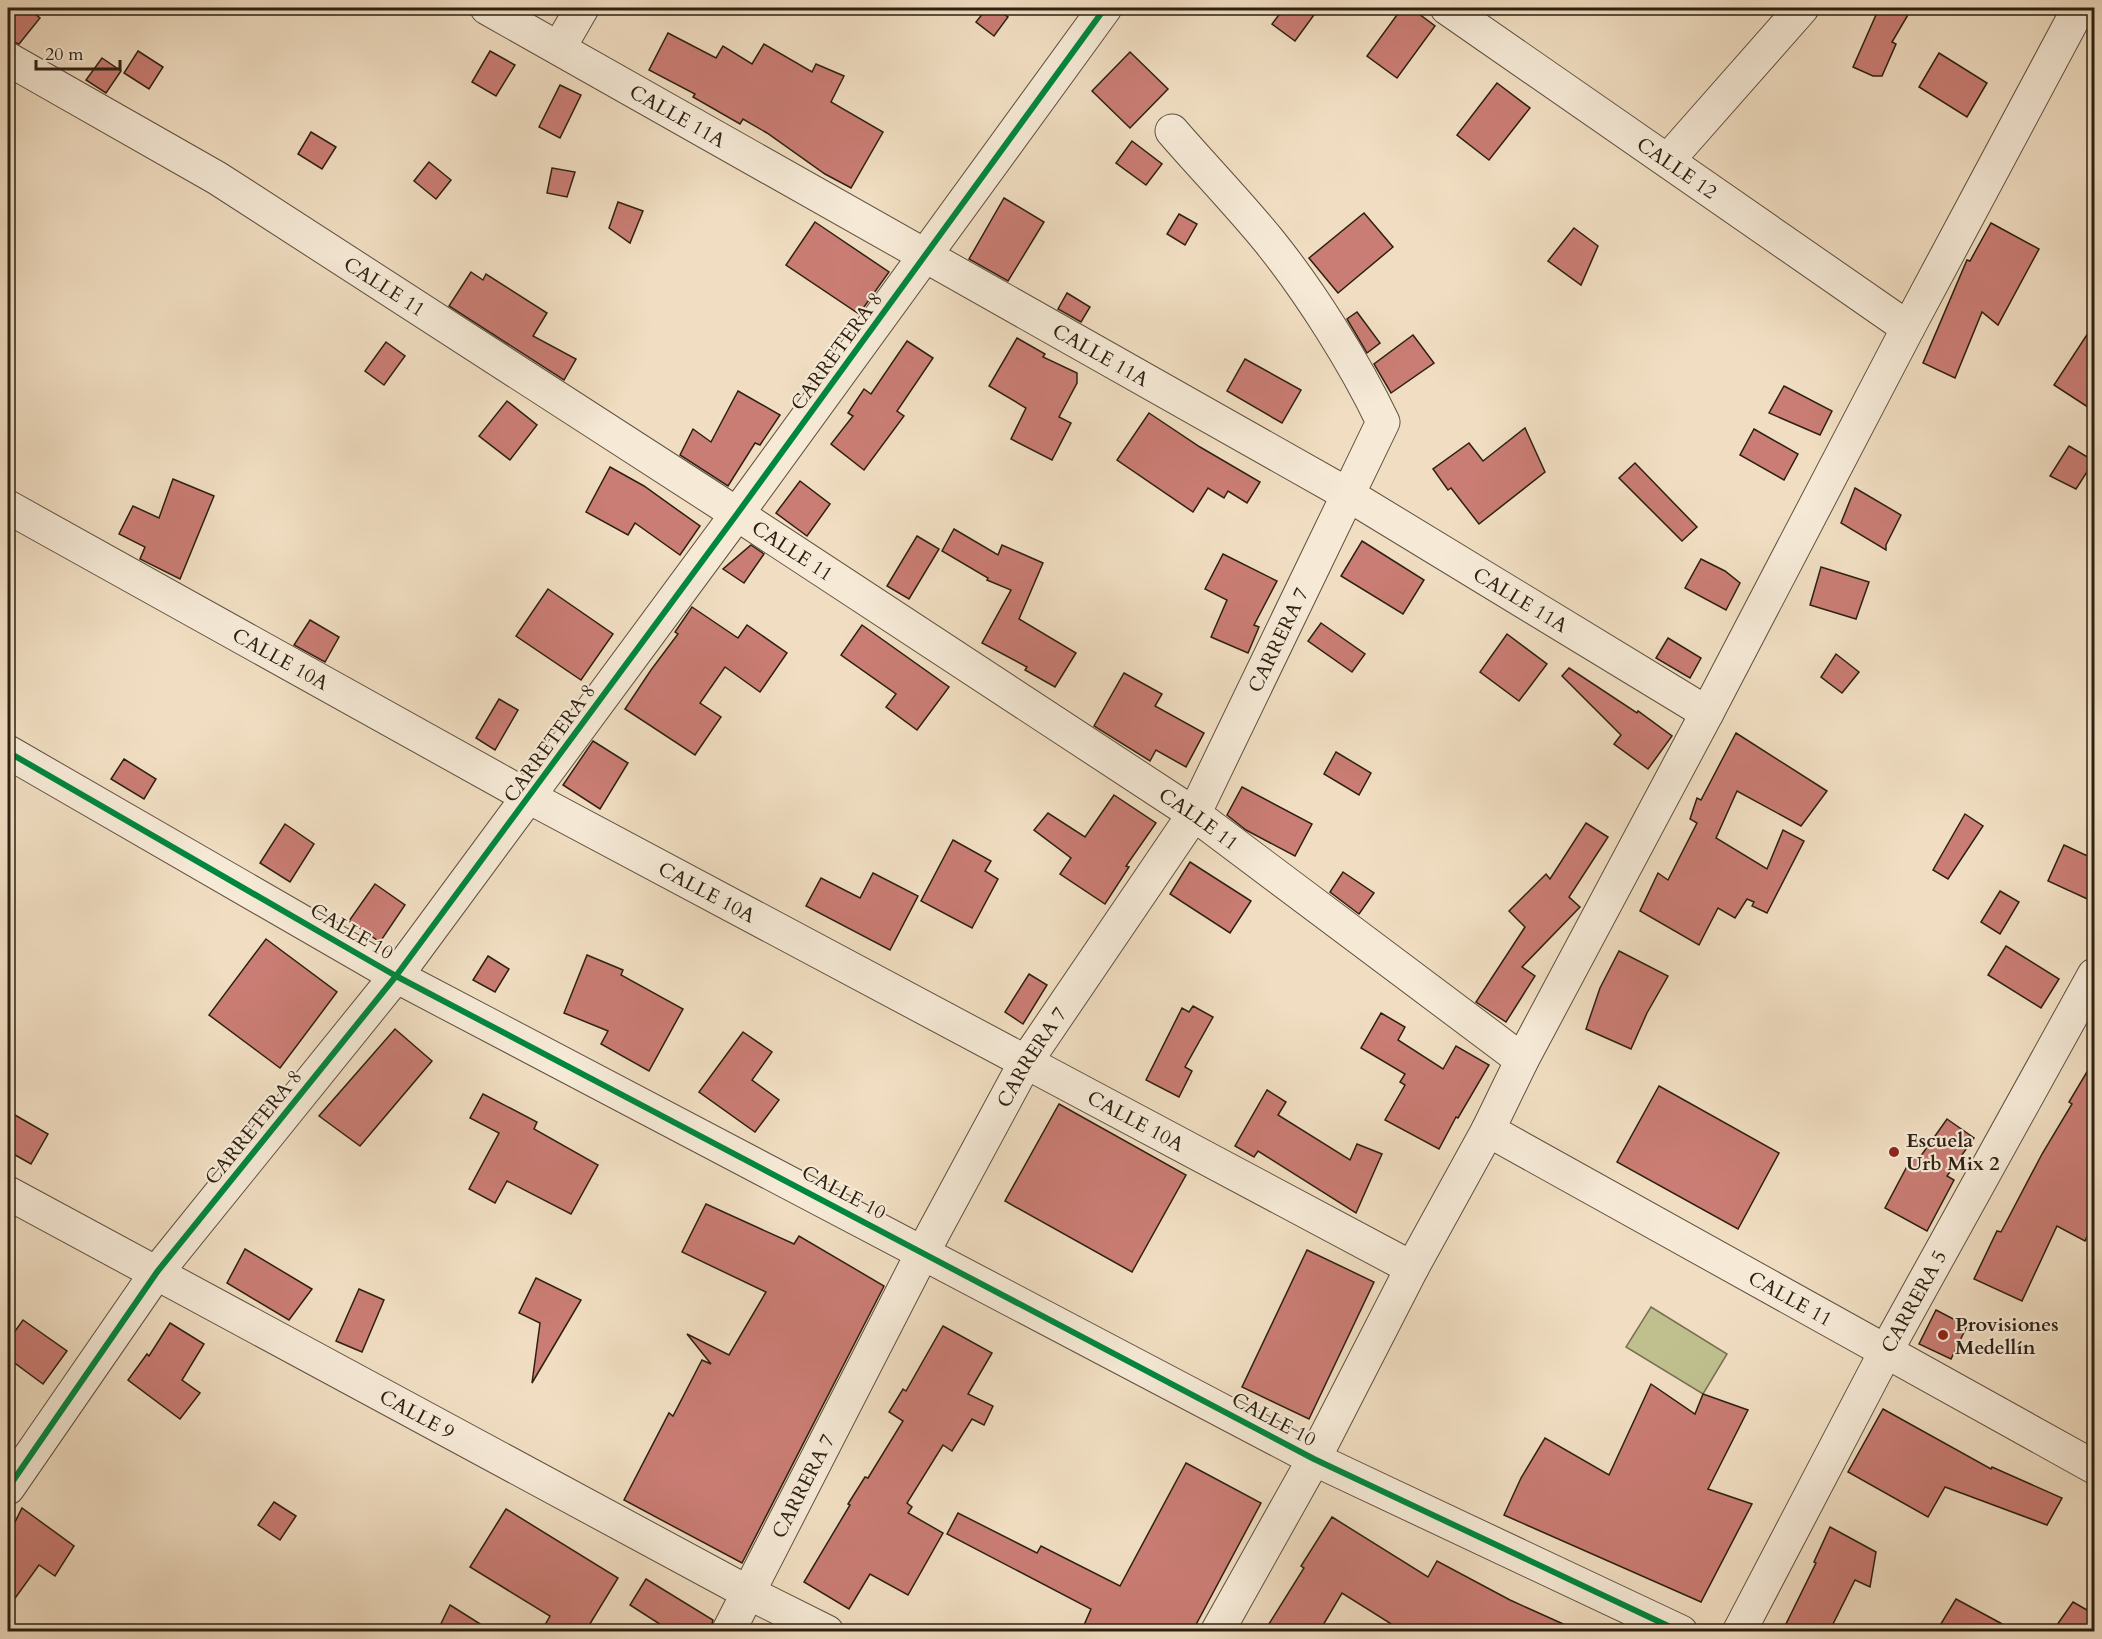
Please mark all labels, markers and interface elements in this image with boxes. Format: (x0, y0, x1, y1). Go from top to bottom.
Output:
scale bar (36, 33, 120, 71)
text: 20 m (45, 42, 84, 67)
street label: CALLE 11A (625, 78, 731, 154)
street label: CALLE 12 (1631, 131, 1722, 205)
street label: CALLE 11 (338, 250, 430, 323)
street label: CARRETERA 8 (784, 287, 889, 416)
street label: CALLE 11A (1048, 317, 1154, 394)
street label: CALLE 11 (746, 514, 838, 587)
street label: CALLE 11A (1468, 561, 1573, 640)
street label: CARRERA 7 (1242, 583, 1315, 697)
street label: CALLE 10A (227, 622, 334, 697)
street label: CARRETERA 8 (497, 679, 602, 808)
street label: CALLE 11 (1153, 782, 1244, 857)
street label: CALLE 10A (654, 855, 761, 930)
street label: CALLE 10 (305, 897, 398, 966)
street label: CARRERA 7 (991, 1002, 1073, 1112)
street label: CARRETERA 8 (199, 1064, 308, 1190)
street label: CALLE 10A (1082, 1084, 1189, 1158)
place label: Escuela Urb Mix 2 (1906, 1127, 1999, 1177)
marker: Escuela Urb Mix 2 (1887, 1145, 1901, 1159)
street label: CALLE 10 (797, 1159, 891, 1226)
street label: CARRERA 5 (1875, 1245, 1953, 1358)
street label: CALLE 11 (1743, 1264, 1837, 1333)
place label: Provisiones Medellín (1955, 1311, 2059, 1361)
marker: Provisiones Medellín (1936, 1328, 1950, 1342)
street label: CALLE 9 (375, 1383, 459, 1446)
street label: CALLE 10 (1227, 1386, 1321, 1453)
street label: CARRERA 7 (765, 1430, 841, 1543)

